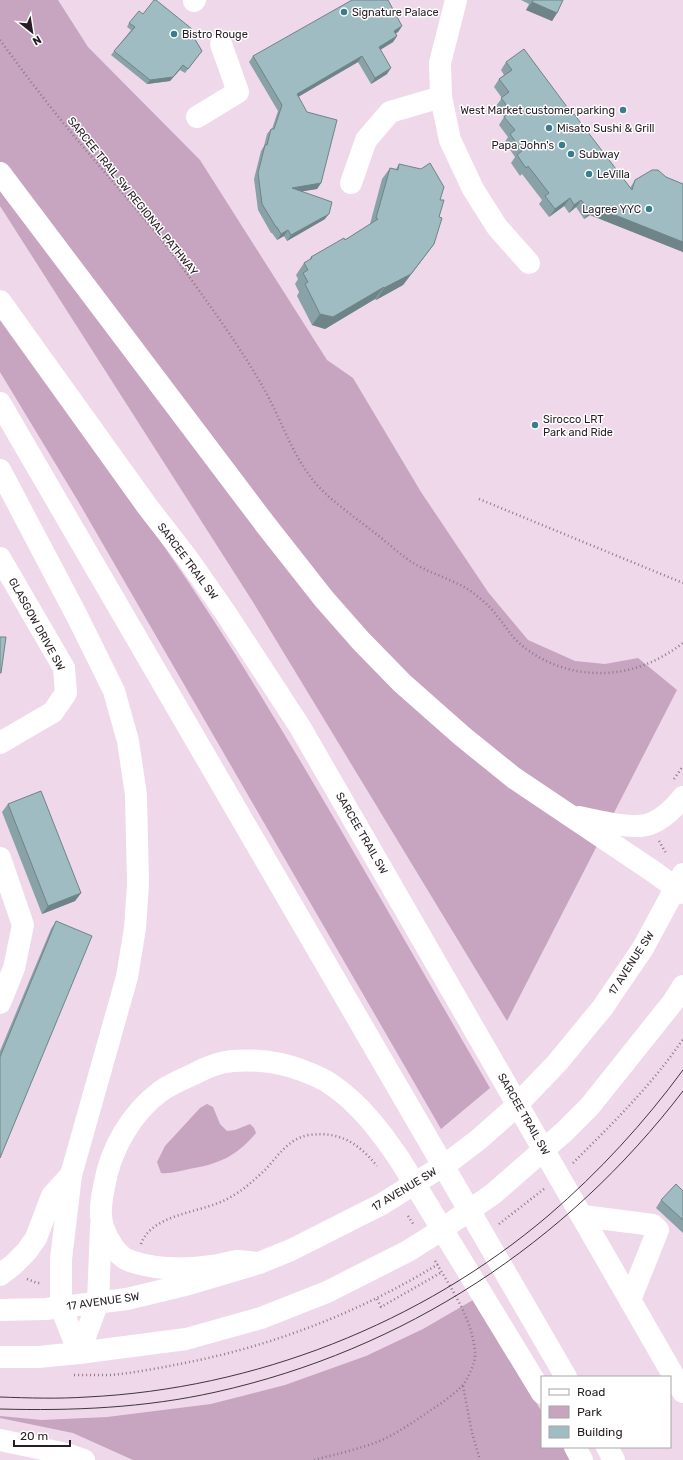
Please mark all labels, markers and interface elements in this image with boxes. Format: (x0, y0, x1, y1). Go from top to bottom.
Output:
place label: Signature Palace (352, 6, 439, 19)
marker: Signature Palace (339, 7, 349, 17)
north arrow (12, 12, 52, 52)
place label: Bistro Rouge (182, 28, 248, 41)
marker: Bistro Rouge (169, 29, 179, 39)
text: N (30, 33, 43, 48)
place label: West Market customer parking (460, 104, 615, 117)
marker: West Market customer parking (618, 105, 628, 115)
street label: SARCEE TRAIL SW REGIONAL PATHWAY (65, 115, 201, 278)
place label: Misato Sushi & Grill (557, 122, 654, 135)
marker: Misato Sushi & Grill (544, 123, 554, 133)
place label: Papa John's (492, 139, 554, 152)
marker: Papa John's (557, 140, 567, 150)
place label: Subway (579, 148, 620, 161)
marker: Subway (566, 149, 576, 159)
place label: LeVilla (597, 168, 630, 181)
marker: LeVilla (584, 169, 594, 179)
place label: Lagree YYC (582, 203, 641, 216)
marker: Lagree YYC (644, 204, 654, 214)
place label: Sirocco LRT Park and Ride (543, 413, 613, 439)
marker: Sirocco LRT Park and Ride (530, 420, 540, 430)
street label: SARCEE TRAIL SW (155, 520, 221, 602)
street label: GLASGOW DRIVE SW (6, 576, 68, 673)
street label: SARCEE TRAIL SW (333, 790, 390, 877)
street label: 17 AVENUE SW (606, 929, 657, 998)
street label: SARCEE TRAIL SW (495, 1071, 552, 1158)
street label: 17 AVENUE SW (369, 1165, 439, 1214)
street label: 17 AVENUE SW (66, 1290, 141, 1313)
legend (541, 1376, 671, 1448)
text: Road (577, 1385, 605, 1399)
text: Park (577, 1405, 603, 1419)
scale bar (14, 1422, 70, 1448)
text: Building (577, 1425, 623, 1439)
text: 20 m (20, 1429, 48, 1443)

